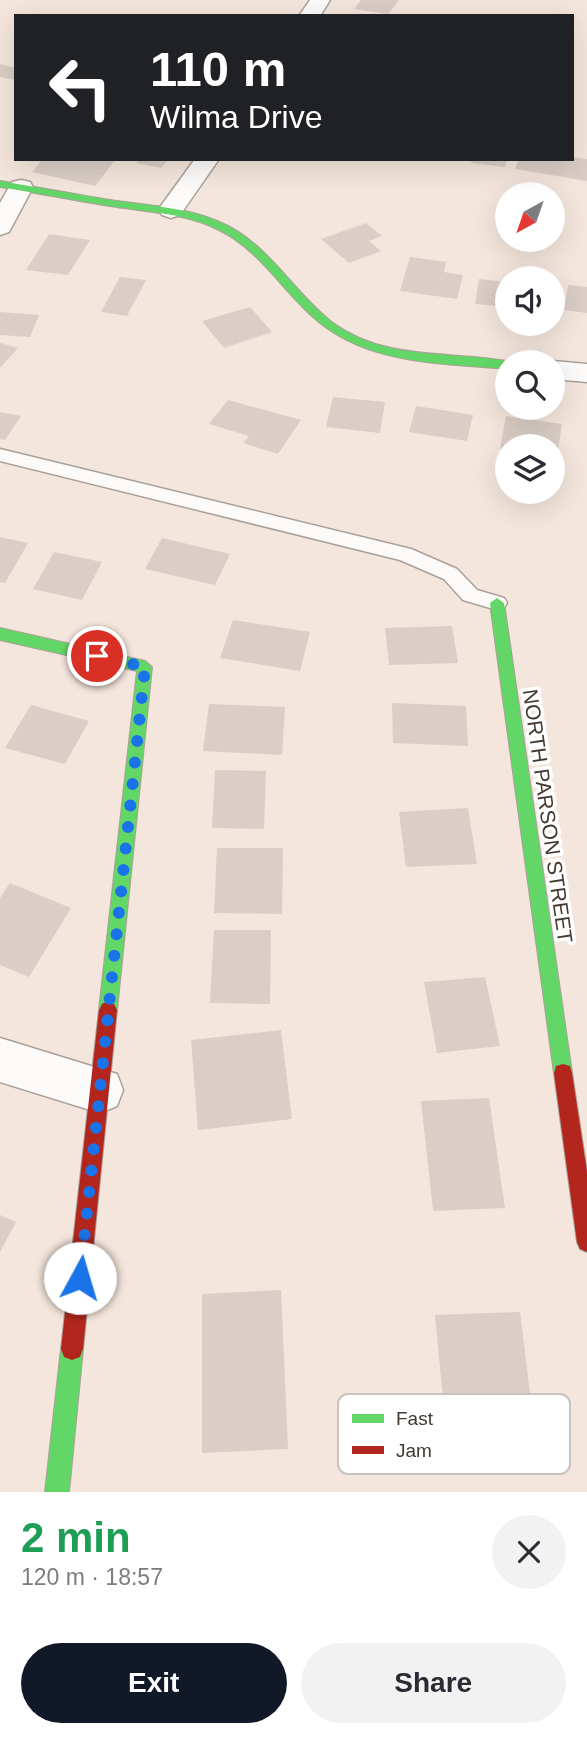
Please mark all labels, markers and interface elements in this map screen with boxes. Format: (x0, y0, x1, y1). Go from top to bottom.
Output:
icon: left (35, 42, 126, 133)
text: 110 m (150, 42, 286, 96)
text: Wilma Drive (150, 99, 322, 135)
north arrow (495, 182, 565, 252)
map controls (495, 182, 565, 504)
button: sound (495, 266, 565, 336)
button: search (495, 350, 565, 420)
button: layers (495, 434, 565, 504)
pin (67, 626, 127, 686)
icon: arrive (78, 637, 116, 675)
street label: NORTH PARSON STREET (519, 688, 577, 944)
position arrow (43, 1241, 117, 1315)
legend (338, 1394, 570, 1474)
text: Fast (396, 1408, 434, 1429)
text: Jam (396, 1440, 432, 1461)
text: 2 min (21, 1514, 131, 1561)
button: close (492, 1515, 566, 1589)
text: 120 m · 18:57 (21, 1564, 163, 1590)
button: Exit (21, 1643, 287, 1723)
button: Share (301, 1643, 566, 1723)

